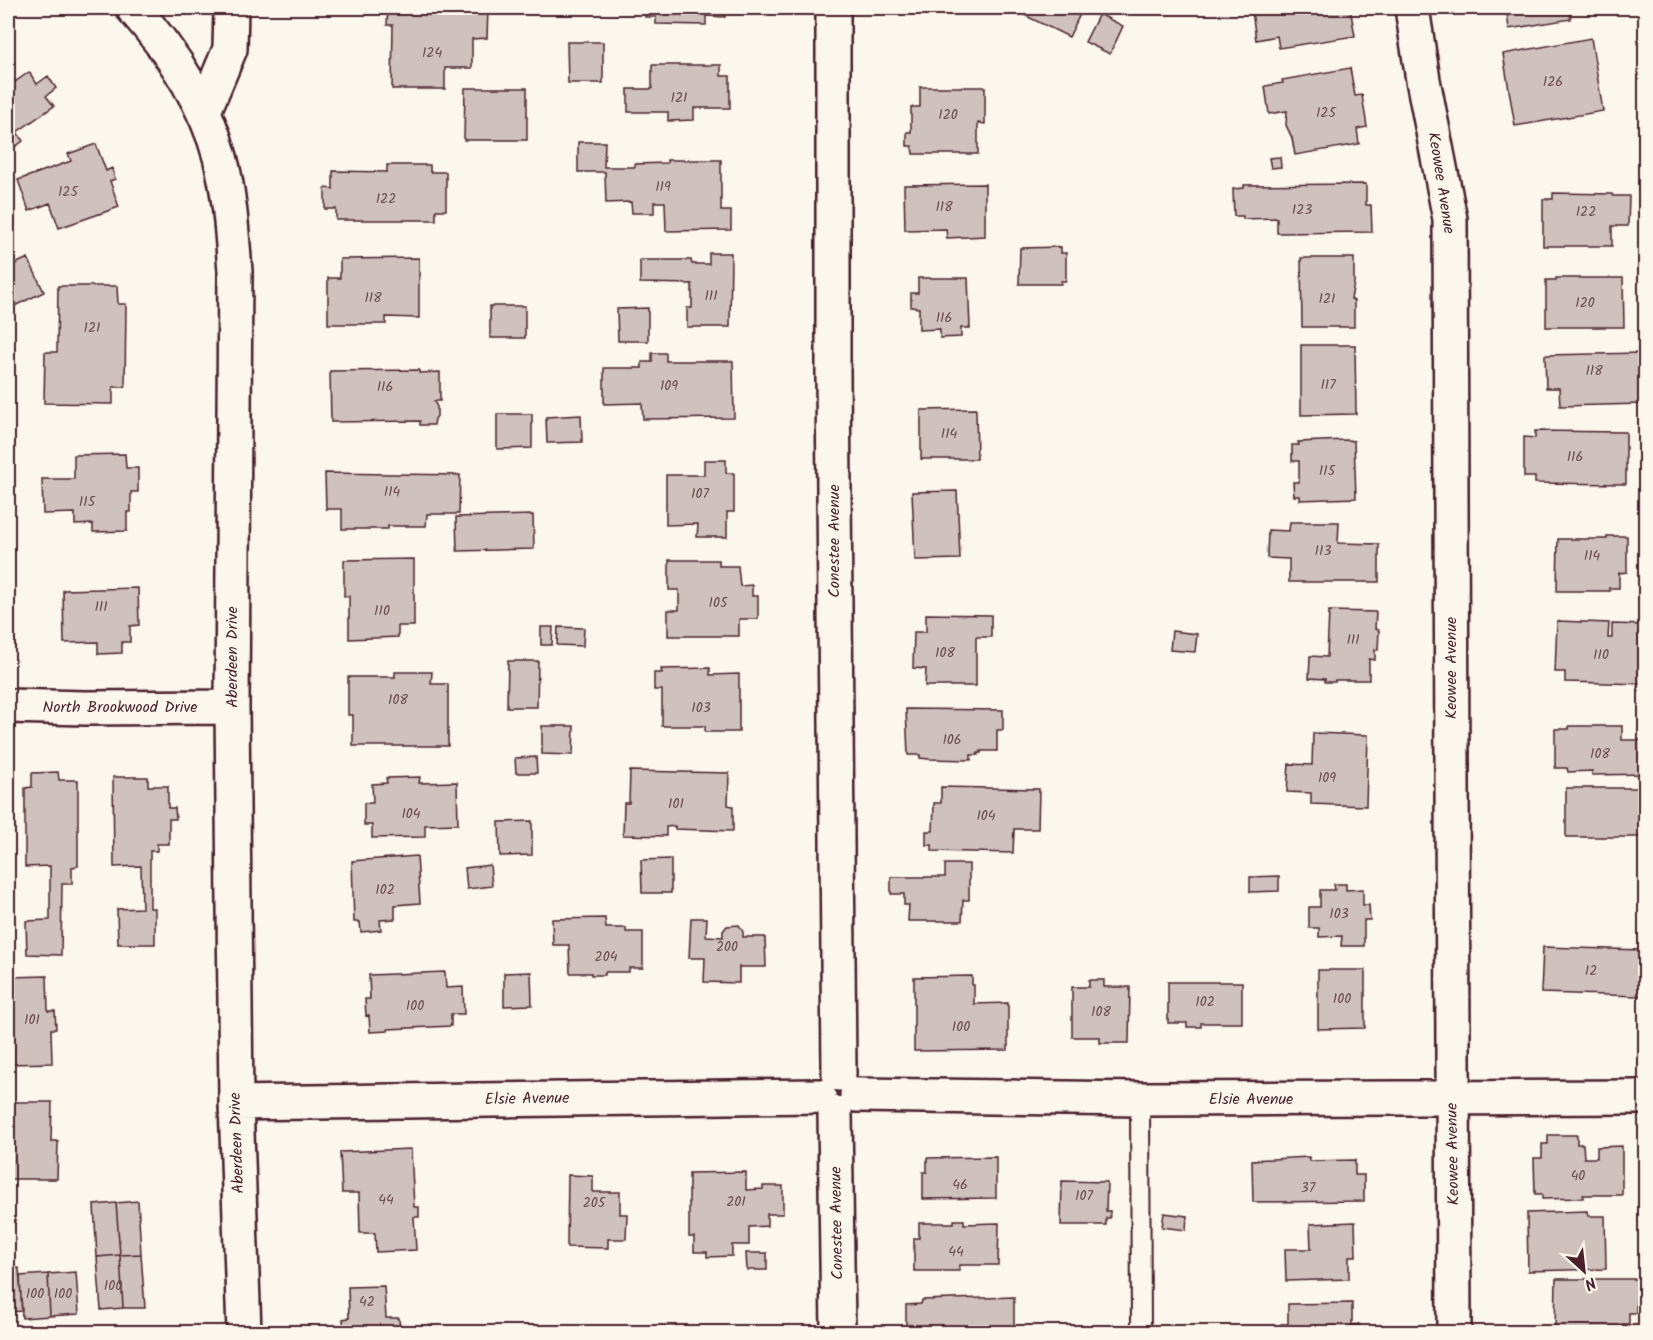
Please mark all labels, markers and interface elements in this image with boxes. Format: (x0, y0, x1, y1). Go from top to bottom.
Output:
house number: 124 (422, 42, 442, 64)
house number: 126 (1543, 71, 1563, 93)
house number: 121 (671, 87, 687, 109)
house number: 125 (1316, 102, 1337, 124)
house number: 120 (938, 104, 958, 126)
street label: Keowee Avenue (1421, 130, 1461, 236)
house number: 119 (655, 176, 671, 198)
house number: 125 (58, 181, 79, 203)
house number: 122 (376, 188, 396, 210)
house number: 118 (935, 196, 953, 218)
house number: 123 (1292, 199, 1312, 221)
house number: 122 (1576, 201, 1596, 223)
house number: 111 (704, 285, 718, 307)
house number: 118 (364, 287, 382, 309)
house number: 121 (1319, 288, 1335, 310)
house number: 120 (1575, 292, 1595, 314)
house number: 116 (936, 307, 952, 329)
house number: 121 (84, 317, 100, 339)
house number: 118 (1585, 360, 1603, 382)
house number: 117 (1320, 374, 1336, 396)
house number: 109 (660, 375, 678, 397)
house number: 116 (377, 376, 393, 398)
house number: 114 (941, 423, 958, 445)
house number: 116 (1567, 446, 1583, 468)
house number: 115 (1319, 460, 1337, 482)
house number: 114 (384, 481, 401, 503)
house number: 107 (691, 483, 709, 505)
street label: Conestee Avenue (822, 484, 847, 598)
house number: 115 (79, 491, 97, 513)
house number: 113 (1315, 540, 1331, 562)
house number: 114 (1584, 545, 1601, 567)
house number: 105 (709, 592, 729, 614)
house number: 111 (94, 596, 108, 618)
house number: 110 (374, 600, 390, 622)
street label: Aberdeen Drive (220, 606, 245, 708)
street label: Keowee Avenue (1439, 617, 1464, 719)
house number: 111 (1346, 629, 1360, 651)
house number: 108 (935, 642, 955, 664)
house number: 110 (1593, 644, 1609, 666)
house number: 108 (388, 689, 408, 711)
street label: North Brookwood Drive (42, 695, 198, 720)
house number: 103 (691, 697, 711, 719)
house number: 106 (942, 729, 962, 751)
house number: 108 (1590, 743, 1610, 765)
house number: 109 (1318, 767, 1336, 789)
house number: 101 (668, 793, 684, 815)
house number: 104 (401, 803, 421, 825)
house number: 104 (976, 805, 996, 827)
house number: 102 (375, 879, 395, 901)
house number: 103 (1329, 903, 1349, 925)
house number: 200 (716, 936, 738, 958)
house number: 204 (595, 946, 618, 968)
house number: 12 (1585, 960, 1597, 982)
house number: 100 (1333, 988, 1351, 1010)
house number: 102 (1195, 991, 1215, 1013)
house number: 100 (406, 995, 424, 1017)
house number: 108 (1091, 1001, 1111, 1023)
house number: 101 (24, 1009, 40, 1031)
house number: 100 (952, 1016, 970, 1038)
street label: Elsie Avenue (484, 1086, 570, 1112)
street label: Elsie Avenue (1209, 1087, 1293, 1112)
street label: Aberdeen Drive (223, 1092, 251, 1194)
street label: Keowee Avenue (1440, 1102, 1466, 1206)
house number: 40 (1571, 1165, 1585, 1187)
street label: Conestee Avenue (824, 1166, 850, 1280)
house number: 46 (952, 1174, 968, 1196)
house number: 37 (1301, 1177, 1316, 1199)
house number: 107 (1075, 1185, 1093, 1207)
house number: 44 (378, 1189, 394, 1211)
house number: 201 (726, 1191, 746, 1213)
house number: 205 (583, 1192, 607, 1214)
house number: 44 (948, 1241, 964, 1263)
north arrow (1554, 1241, 1614, 1301)
text: N (1580, 1270, 1600, 1296)
house number: 100 (104, 1275, 122, 1297)
house number: 100 (26, 1283, 44, 1305)
house number: 100 (54, 1283, 72, 1305)
house number: 42 (359, 1291, 375, 1313)

